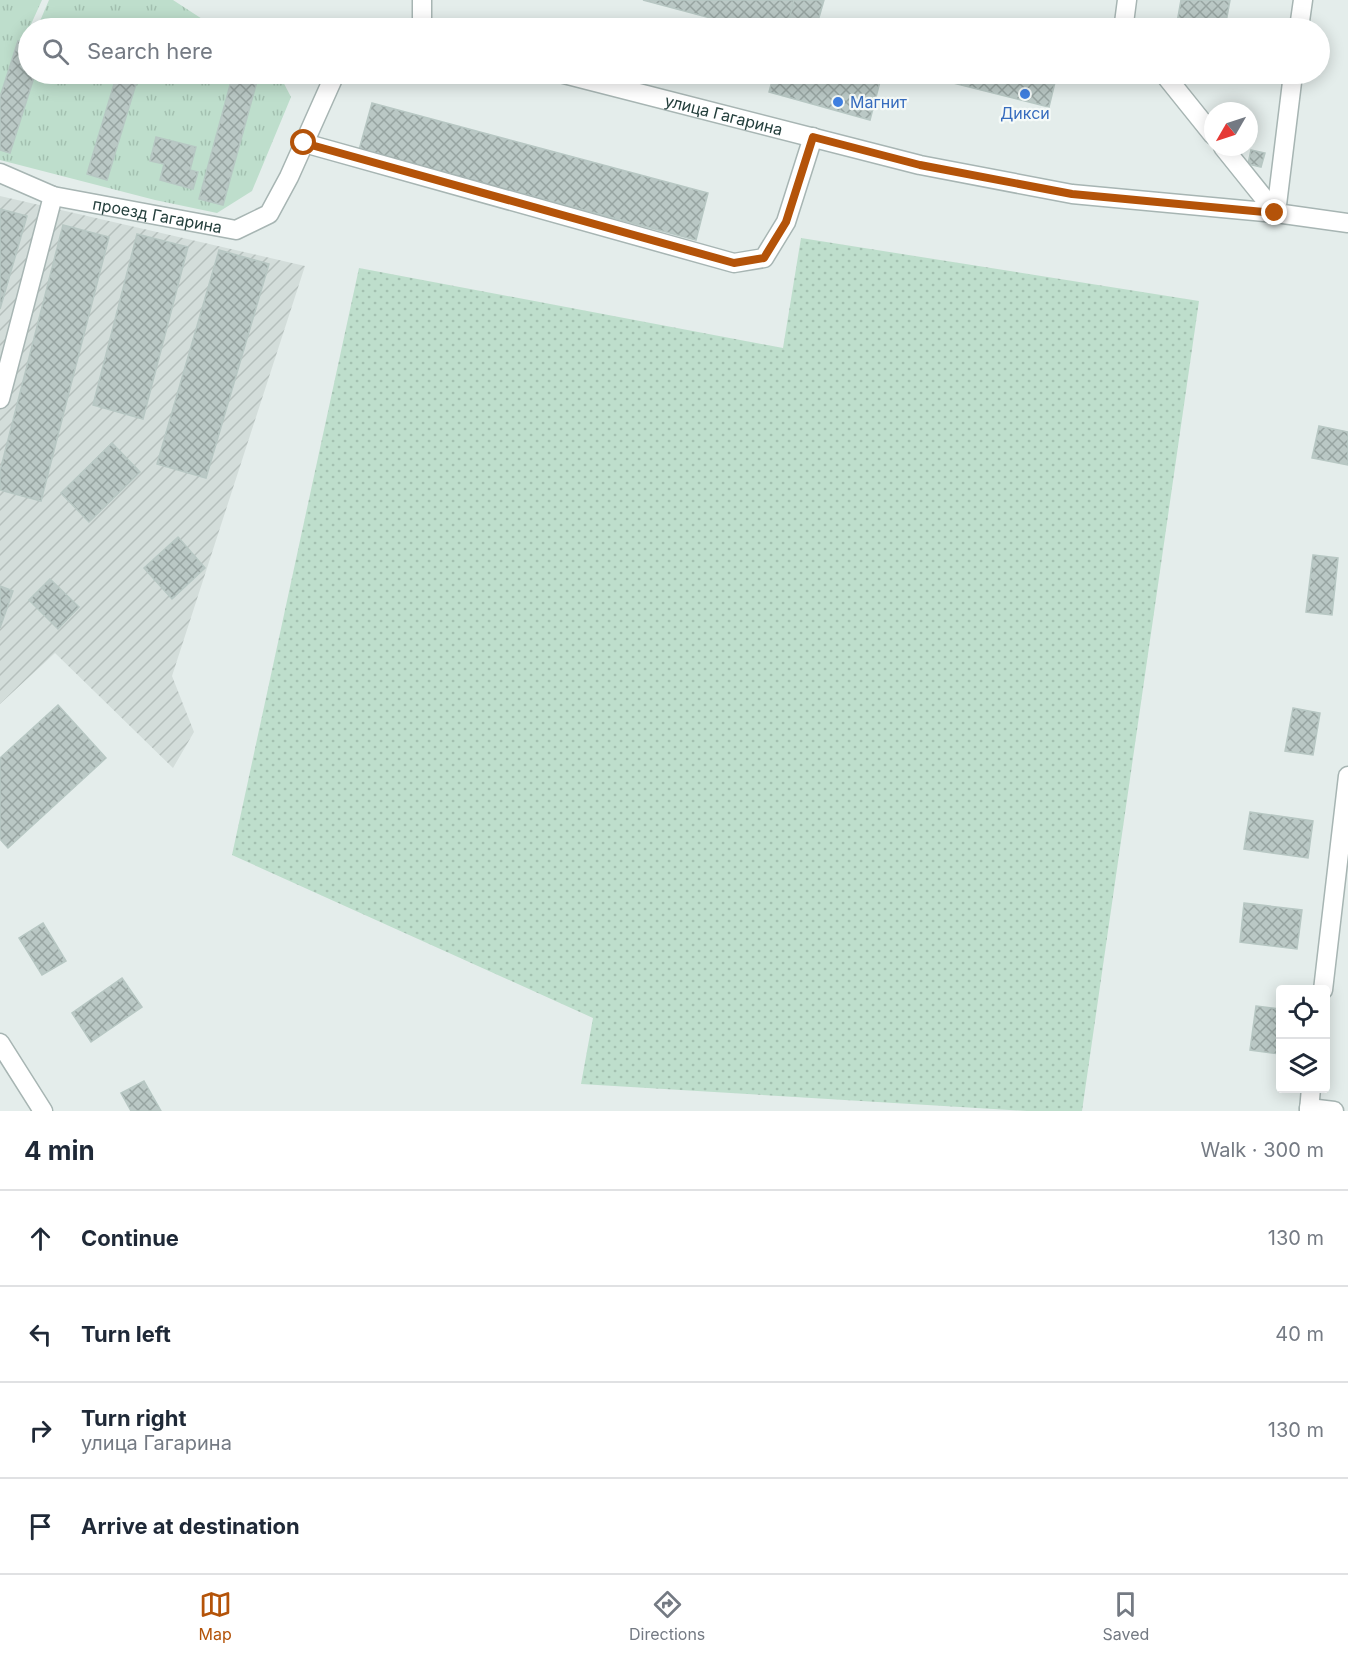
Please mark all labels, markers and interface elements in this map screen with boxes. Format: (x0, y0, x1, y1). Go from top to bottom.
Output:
search box (18, 18, 1330, 84)
icon: search (39, 35, 72, 68)
text: Search here (87, 38, 213, 64)
marker: Дикси (1018, 87, 1032, 101)
street label: улица Гагарина (663, 90, 785, 140)
place label: Магнит (850, 92, 908, 112)
marker: Магнит (831, 95, 845, 109)
north arrow (1204, 102, 1258, 156)
place label: Дикси (1000, 103, 1050, 123)
route start (290, 129, 316, 155)
street label: проезд Гагарина (91, 194, 224, 237)
route end (1261, 199, 1287, 225)
map controls (1276, 985, 1330, 1093)
button: locate (1276, 985, 1330, 1039)
button: layers (1276, 1039, 1330, 1093)
text: 4 min (24, 1135, 95, 1166)
text: Walk · 300 m (1201, 1138, 1324, 1162)
icon: ahead (24, 1222, 57, 1255)
text: Continue (81, 1225, 179, 1251)
text: 130 m (1268, 1226, 1324, 1250)
icon: left (24, 1318, 57, 1351)
text: Turn left (81, 1321, 171, 1347)
text: 40 m (1275, 1322, 1324, 1346)
text: Turn right (81, 1405, 187, 1431)
icon: right (24, 1414, 57, 1447)
text: 130 m (1268, 1418, 1324, 1442)
text: улица Гагарина (81, 1431, 232, 1455)
icon: arrive (24, 1510, 57, 1543)
text: Arrive at destination (81, 1513, 300, 1539)
tab: Map (199, 1588, 232, 1644)
tab: Directions (629, 1588, 705, 1644)
tab: Saved (1103, 1588, 1149, 1644)

